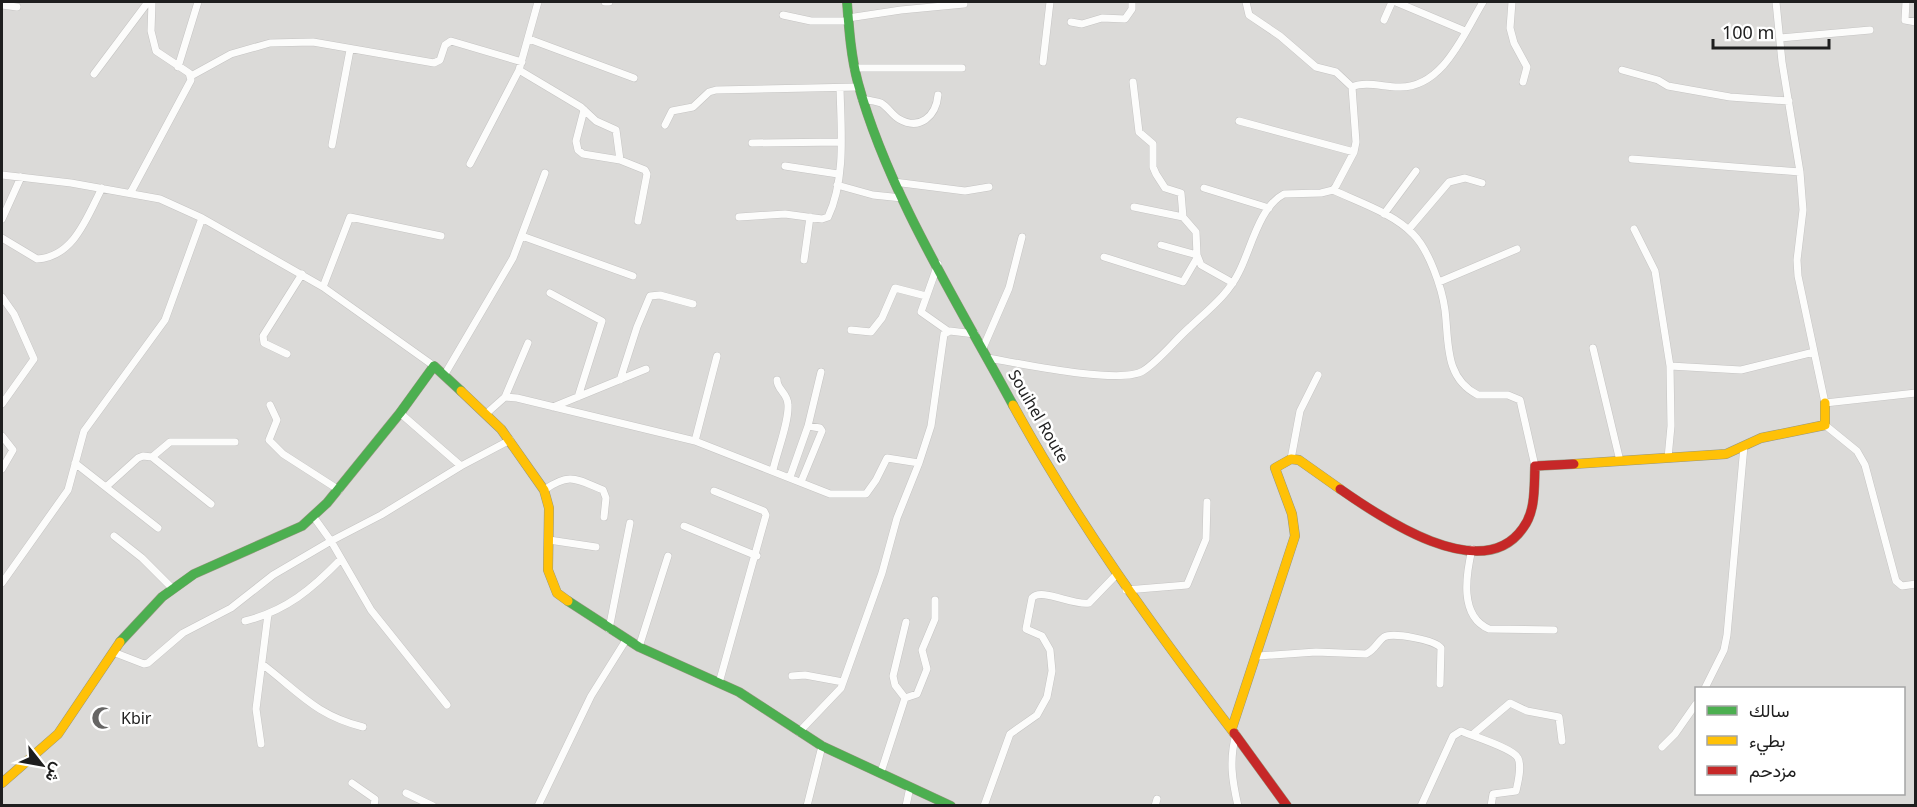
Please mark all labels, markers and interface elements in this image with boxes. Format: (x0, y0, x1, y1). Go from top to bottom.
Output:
scale bar (1713, 12, 1828, 50)
text: 100 m (1722, 20, 1774, 44)
street label: Souihel Route (1003, 365, 1075, 467)
legend (1695, 687, 1905, 795)
text: سالك (1749, 698, 1789, 722)
mosque icon: Kbir (90, 705, 116, 731)
place label: Kbir (121, 707, 152, 729)
text: بطيء (1749, 728, 1785, 756)
north arrow (12, 735, 72, 795)
text: مزدحم (1749, 758, 1796, 783)
text: ش (40, 759, 69, 787)

